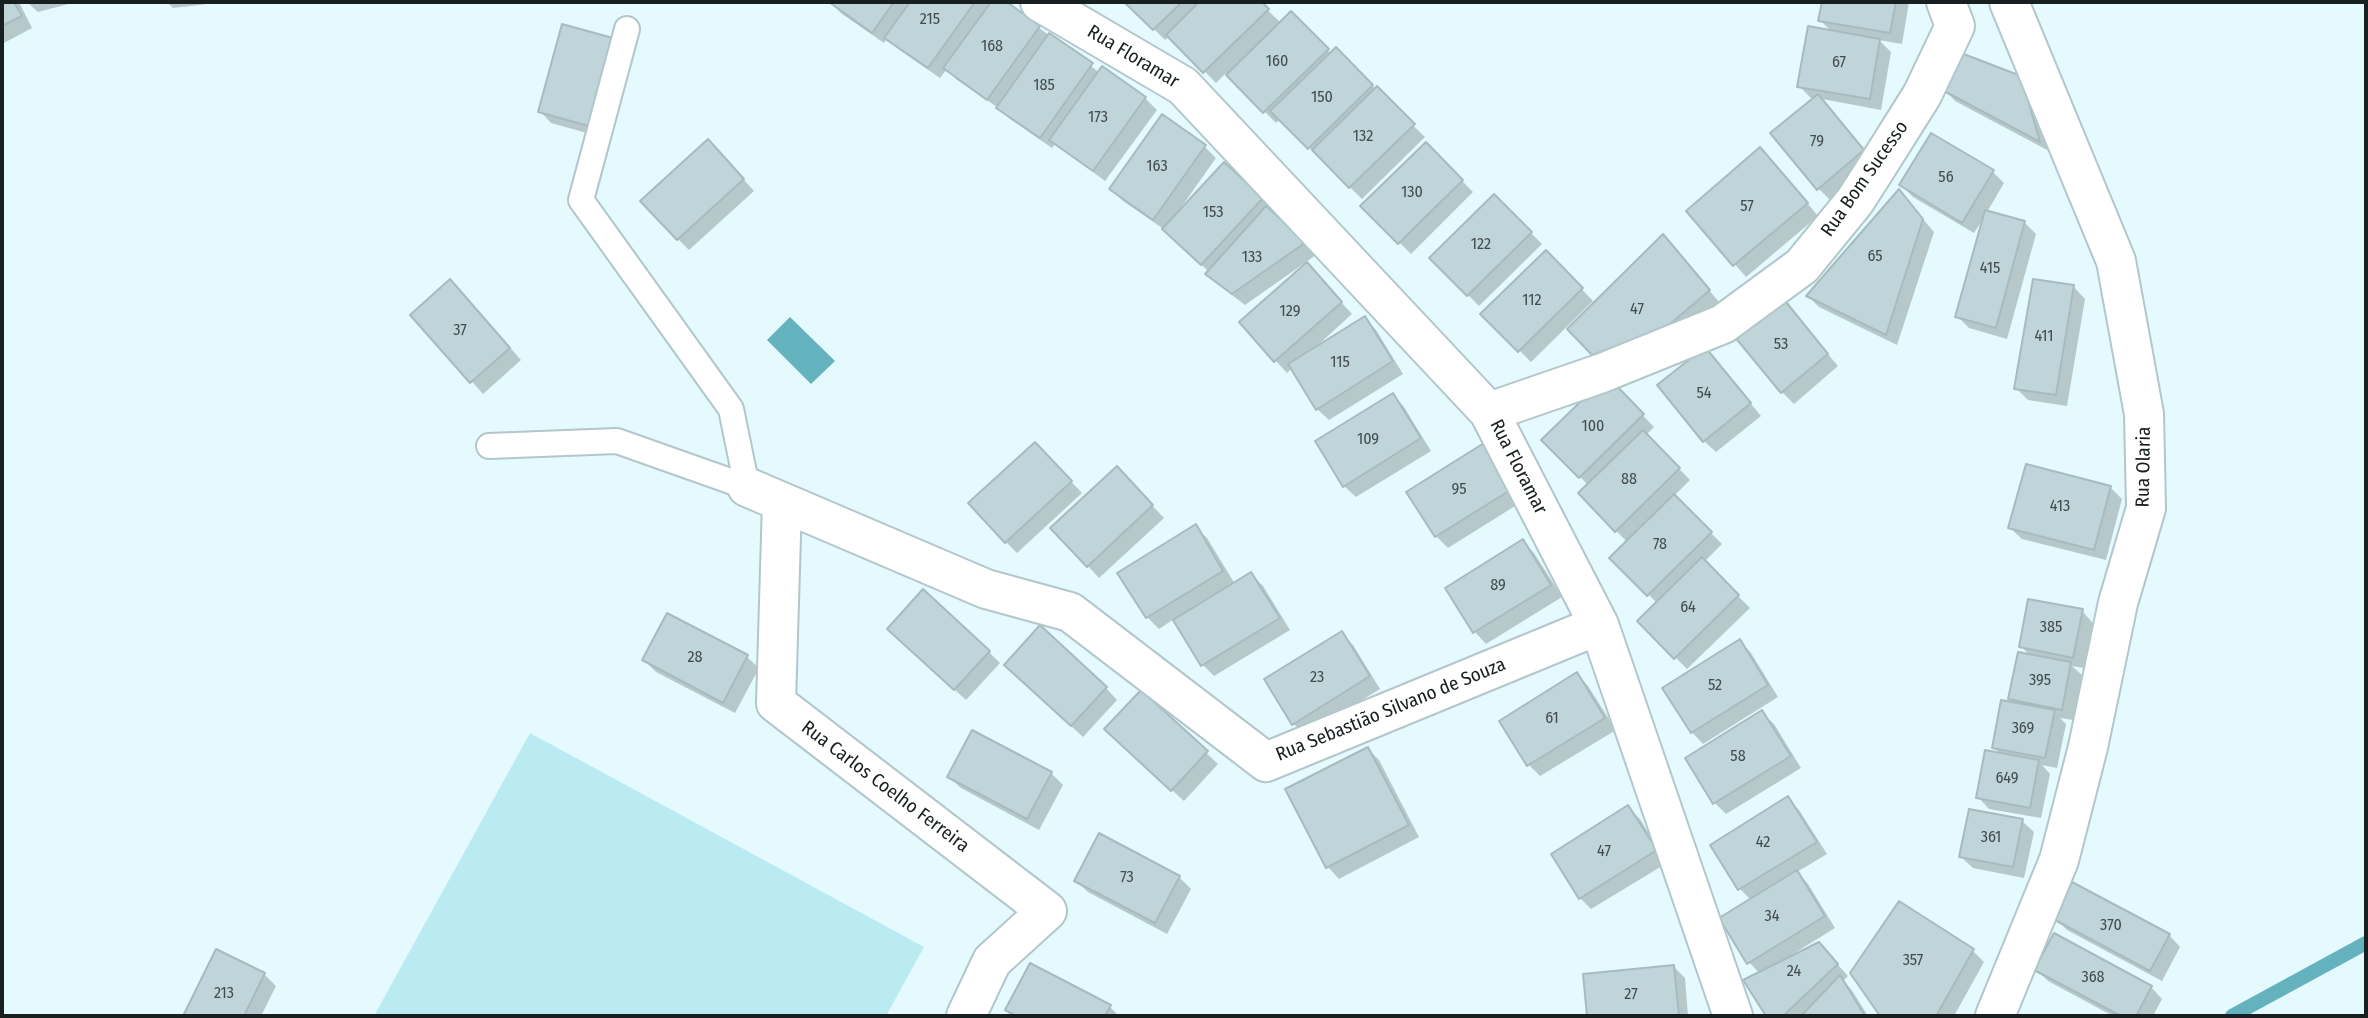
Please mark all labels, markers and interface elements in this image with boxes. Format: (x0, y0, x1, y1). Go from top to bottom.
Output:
house number: 215 (920, 10, 940, 30)
street label: Rua Floramar (1083, 21, 1183, 93)
house number: 168 (981, 37, 1003, 57)
house number: 160 (1266, 52, 1288, 72)
house number: 67 (1832, 53, 1846, 73)
house number: 185 (1033, 76, 1055, 96)
house number: 150 (1311, 88, 1333, 108)
house number: 173 (1088, 108, 1108, 128)
street label: Rua Bom Sucesso (1817, 117, 1913, 241)
house number: 132 (1353, 127, 1373, 147)
house number: 79 (1810, 132, 1824, 152)
house number: 163 (1146, 157, 1168, 177)
house number: 56 (1938, 168, 1954, 188)
house number: 130 (1401, 183, 1423, 203)
house number: 57 (1740, 197, 1754, 217)
house number: 153 (1203, 203, 1223, 223)
house number: 122 (1471, 235, 1491, 255)
house number: 65 (1867, 247, 1883, 267)
house number: 133 (1242, 248, 1262, 268)
house number: 415 (1980, 259, 2000, 279)
house number: 112 (1522, 291, 1542, 311)
house number: 47 (1630, 300, 1644, 320)
house number: 129 (1280, 302, 1300, 322)
house number: 37 (453, 321, 467, 341)
house number: 411 (2034, 327, 2054, 347)
house number: 53 (1774, 335, 1788, 355)
house number: 115 (1330, 353, 1350, 373)
house number: 54 (1696, 384, 1712, 404)
street label: Rua Floramar (1484, 416, 1552, 518)
house number: 100 (1582, 417, 1604, 437)
street label: Rua Olaria (2132, 426, 2156, 508)
house number: 109 (1357, 430, 1379, 450)
house number: 88 (1621, 470, 1637, 490)
house number: 95 (1451, 480, 1467, 500)
house number: 413 (2050, 497, 2070, 517)
house number: 78 (1653, 535, 1667, 555)
house number: 89 (1490, 576, 1506, 596)
house number: 64 (1680, 598, 1696, 618)
house number: 385 (2040, 618, 2062, 638)
house number: 28 (687, 648, 703, 668)
street label: Rua Sebastião Silvano de Souza (1273, 653, 1509, 767)
house number: 23 (1310, 668, 1324, 688)
house number: 395 (2029, 671, 2051, 691)
house number: 52 (1708, 676, 1722, 696)
house number: 61 (1545, 709, 1559, 729)
street label: Rua Carlos Coelho Ferreira (797, 716, 973, 858)
house number: 369 (2012, 719, 2034, 739)
house number: 58 (1730, 747, 1746, 767)
house number: 649 (1995, 769, 2019, 789)
house number: 361 (1981, 828, 2001, 848)
house number: 42 (1756, 833, 1770, 853)
house number: 47 (1597, 842, 1611, 862)
house number: 73 (1120, 868, 1134, 888)
house number: 34 (1765, 907, 1779, 927)
house number: 370 (2100, 916, 2122, 936)
house number: 357 (1903, 951, 1923, 971)
house number: 24 (1787, 962, 1801, 982)
house number: 368 (2081, 968, 2105, 988)
house number: 213 (214, 984, 234, 1004)
house number: 27 (1624, 985, 1638, 1005)

